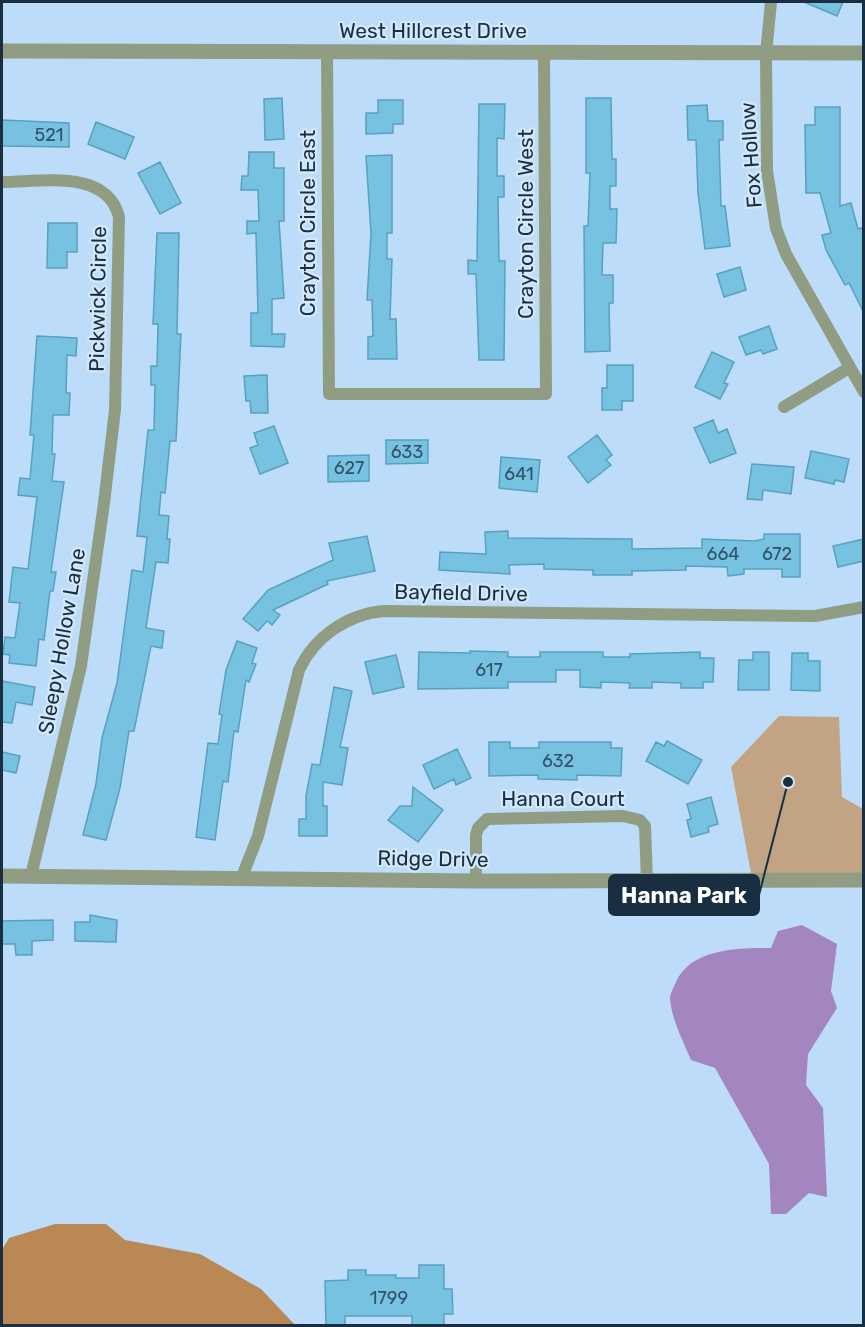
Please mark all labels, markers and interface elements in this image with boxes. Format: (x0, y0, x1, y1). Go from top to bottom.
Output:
street label: West Hillcrest Drive (339, 18, 527, 43)
street label: Fox Hollow (734, 101, 767, 209)
house number: 521 (35, 124, 63, 146)
street label: Crayton Circle West (513, 129, 538, 319)
street label: Crayton Circle East (295, 130, 320, 316)
street label: Pickwick Circle (84, 226, 111, 372)
house number: 633 (391, 441, 423, 463)
house number: 627 (334, 457, 364, 479)
house number: 641 (504, 463, 534, 485)
house number: 664 (707, 543, 739, 565)
house number: 672 (762, 543, 792, 565)
street label: Sleepy Hollow Lane (33, 546, 90, 736)
street label: Bayfield Drive (394, 579, 528, 606)
house number: 617 (475, 659, 503, 681)
house number: 632 (542, 750, 574, 772)
street label: Hanna Court (501, 786, 625, 811)
street label: Ridge Drive (377, 845, 489, 872)
callout: Hanna Park (609, 875, 759, 915)
text: Hanna Park (621, 882, 747, 909)
house number: 1799 (370, 1287, 408, 1309)

